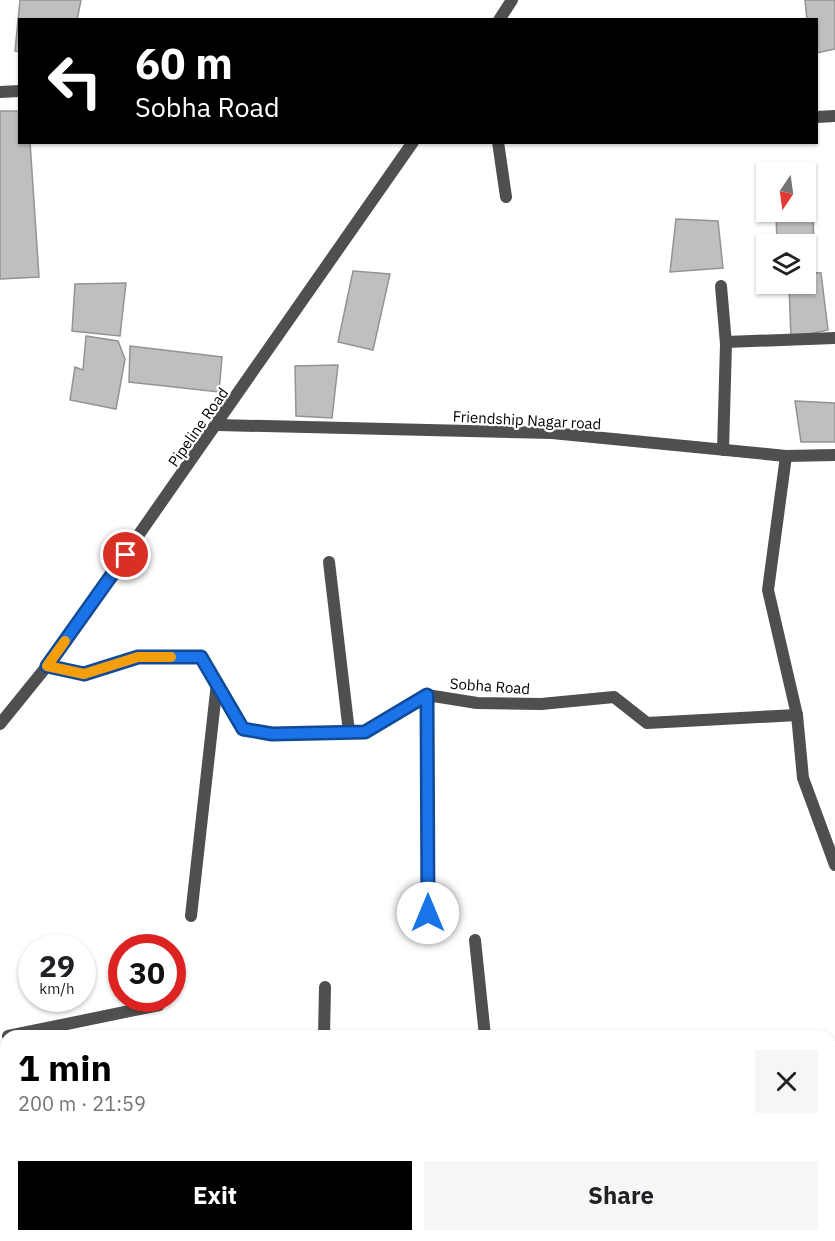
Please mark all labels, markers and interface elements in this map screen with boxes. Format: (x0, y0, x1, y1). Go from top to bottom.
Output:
text: 60 m (135, 36, 233, 91)
icon: left (36, 42, 114, 120)
text: Sobha Road (135, 89, 280, 124)
north arrow (756, 162, 816, 222)
map controls (756, 162, 816, 294)
button: layers (756, 234, 816, 294)
street label: Pipeline Road (164, 384, 232, 470)
street label: Friendship Nagar road (452, 407, 602, 433)
pin (100, 529, 151, 580)
icon: arrive (109, 538, 142, 571)
street label: Sobha Road (449, 674, 531, 698)
position arrow (396, 881, 460, 945)
speed limit sign: 30 (108, 934, 186, 1012)
text: 29 (39, 946, 75, 985)
text: km/h (39, 979, 75, 998)
text: 1 min (18, 1044, 112, 1091)
button: close (755, 1050, 818, 1113)
text: 200 m · 21:59 (18, 1090, 146, 1117)
button: Exit (18, 1161, 412, 1230)
button: Share (424, 1161, 818, 1230)

